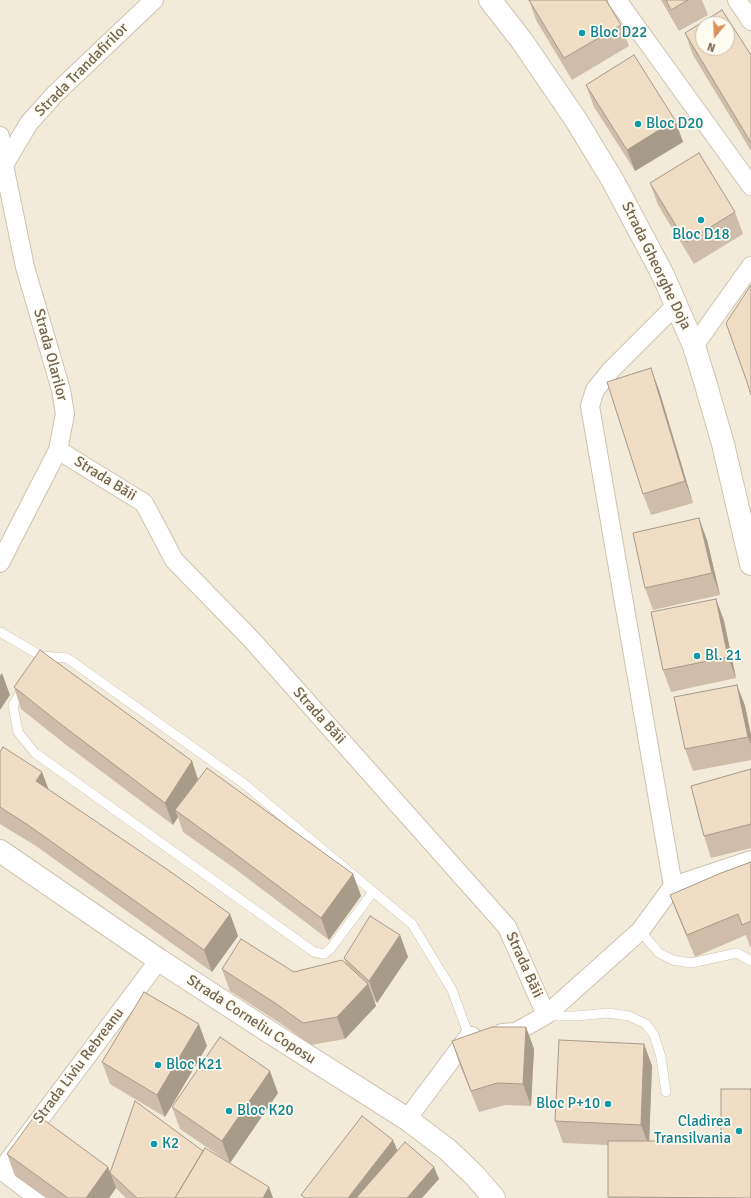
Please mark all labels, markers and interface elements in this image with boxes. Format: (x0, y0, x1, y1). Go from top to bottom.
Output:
north arrow (695, 16, 735, 56)
street label: Strada Trandafirilor (31, 19, 133, 121)
place label: Bloc D22 (590, 24, 647, 42)
marker: Bloc D22 (577, 28, 587, 38)
text: N (706, 40, 717, 54)
place label: Bloc D20 (646, 115, 703, 133)
marker: Bloc D20 (633, 119, 643, 129)
street label: Strada Gheorghe Doja (617, 199, 695, 333)
marker: Bloc D18 (696, 215, 706, 225)
place label: Bloc D18 (672, 226, 730, 244)
street label: Strada Olarilor (29, 307, 71, 403)
street label: Strada Băii (70, 453, 140, 505)
place label: Bl. 21 (705, 647, 742, 665)
marker: Bl. 21 (692, 651, 702, 661)
street label: Strada Băii (289, 684, 349, 748)
street label: Strada Băii (501, 929, 547, 1001)
street label: Strada Corneliu Coposu (183, 971, 319, 1069)
street label: Strada Liviu Rebreanu (30, 1005, 128, 1127)
place label: Bloc K21 (166, 1056, 223, 1074)
marker: Bloc K21 (153, 1060, 163, 1070)
place label: Bloc P+10 (536, 1095, 600, 1113)
marker: Bloc P+10 (603, 1099, 613, 1109)
place label: Bloc K20 (237, 1102, 294, 1120)
marker: Bloc K20 (224, 1106, 234, 1116)
place label: Cladirea Transilvania (654, 1113, 731, 1148)
marker: Cladirea Transilvania (734, 1126, 744, 1136)
place label: K2 (162, 1135, 179, 1153)
marker: K2 (149, 1139, 159, 1149)

